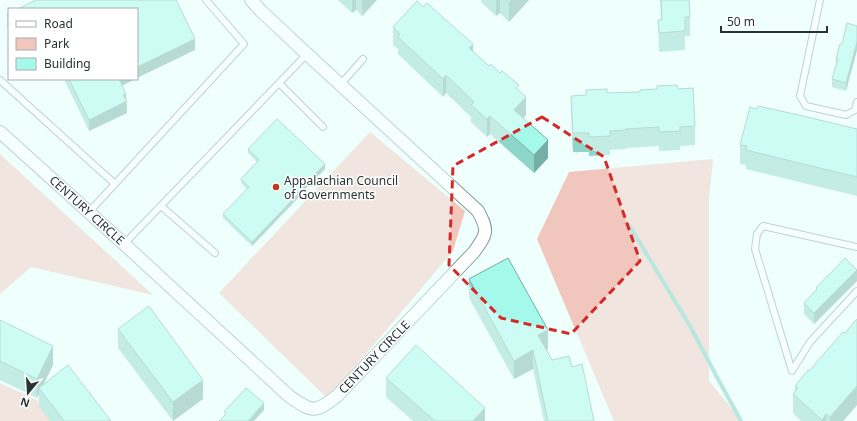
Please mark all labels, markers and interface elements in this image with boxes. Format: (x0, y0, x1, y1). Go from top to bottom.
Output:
legend (8, 8, 138, 80)
scale bar (721, 8, 827, 34)
text: 50 m (727, 13, 755, 30)
text: Road (44, 15, 73, 32)
text: Park (44, 35, 70, 52)
text: Building (44, 55, 91, 72)
street label: CENTURY CIRCLE (46, 172, 128, 248)
place label: Appalachian Council of Governments (284, 172, 398, 203)
marker: Appalachian Council of Governments (271, 182, 281, 192)
street label: CENTURY CIRCLE (335, 317, 413, 397)
north arrow (8, 373, 48, 413)
text: N (18, 394, 31, 412)

